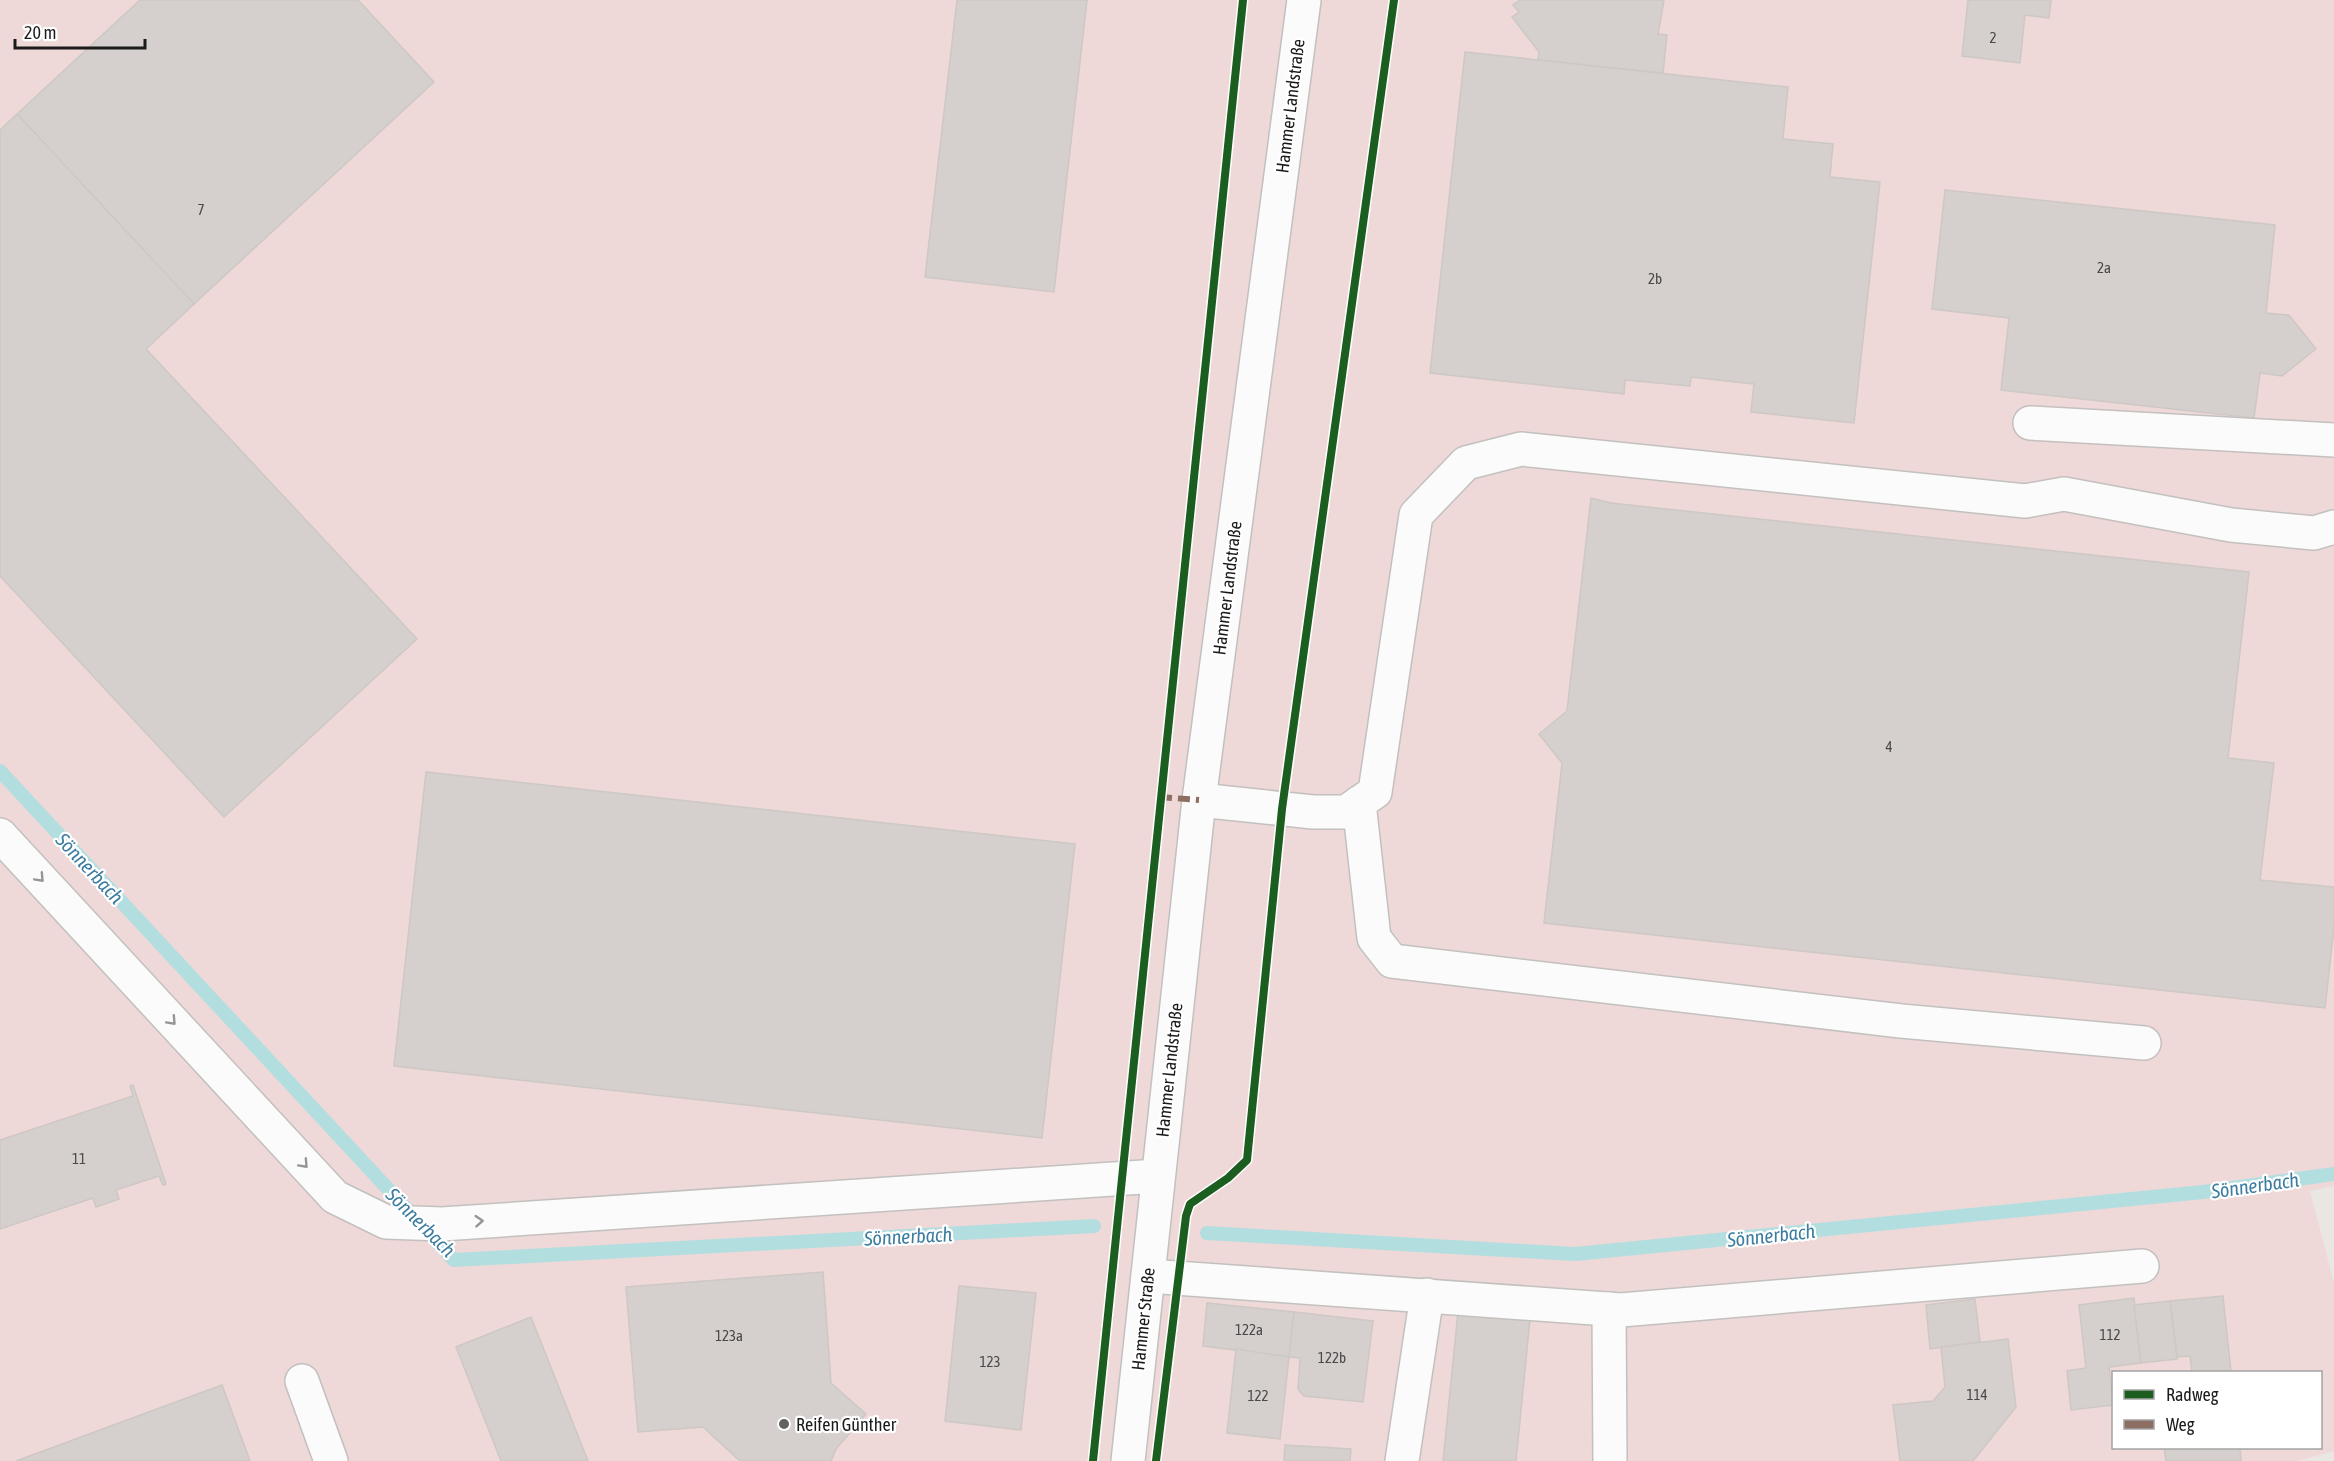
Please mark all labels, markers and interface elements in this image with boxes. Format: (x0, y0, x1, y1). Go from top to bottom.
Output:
scale bar (15, 12, 146, 50)
text: 20 m (24, 22, 56, 43)
house number: 2 (1989, 29, 1997, 46)
street label: Hammer Landstraße (1271, 38, 1309, 174)
house number: 7 (197, 201, 205, 218)
house number: 2a (2097, 259, 2111, 276)
house number: 2b (1648, 270, 1662, 287)
street label: Hammer Landstraße (1208, 520, 1246, 656)
house number: 4 (1885, 738, 1893, 755)
water label: Sönnerbach (51, 827, 129, 908)
one-way arrow (33, 871, 44, 882)
street label: Hammer Landstraße (1152, 1002, 1186, 1138)
one-way arrow (165, 1015, 176, 1025)
house number: 11 (72, 1150, 86, 1167)
one-way arrow (297, 1158, 308, 1168)
water label: Sönnerbach (2209, 1167, 2300, 1203)
water label: Sönnerbach (381, 1182, 460, 1261)
one-way arrow (475, 1215, 484, 1228)
water label: Sönnerbach (1725, 1219, 1816, 1251)
water label: Sönnerbach (862, 1222, 953, 1250)
street label: Hammer Straße (1127, 1266, 1159, 1372)
house number: 122a (1235, 1321, 1263, 1338)
house number: 112 (2099, 1326, 2121, 1343)
house number: 123a (715, 1327, 743, 1344)
house number: 122b (1318, 1349, 1346, 1366)
house number: 123 (979, 1353, 1001, 1370)
legend (2112, 1371, 2322, 1449)
text: Radweg (2166, 1384, 2219, 1405)
house number: 114 (1966, 1386, 1988, 1403)
house number: 122 (1247, 1387, 1269, 1404)
place label: Reifen Günther (796, 1414, 897, 1435)
text: Weg (2166, 1414, 2195, 1435)
marker: Reifen Günther (777, 1417, 791, 1431)

